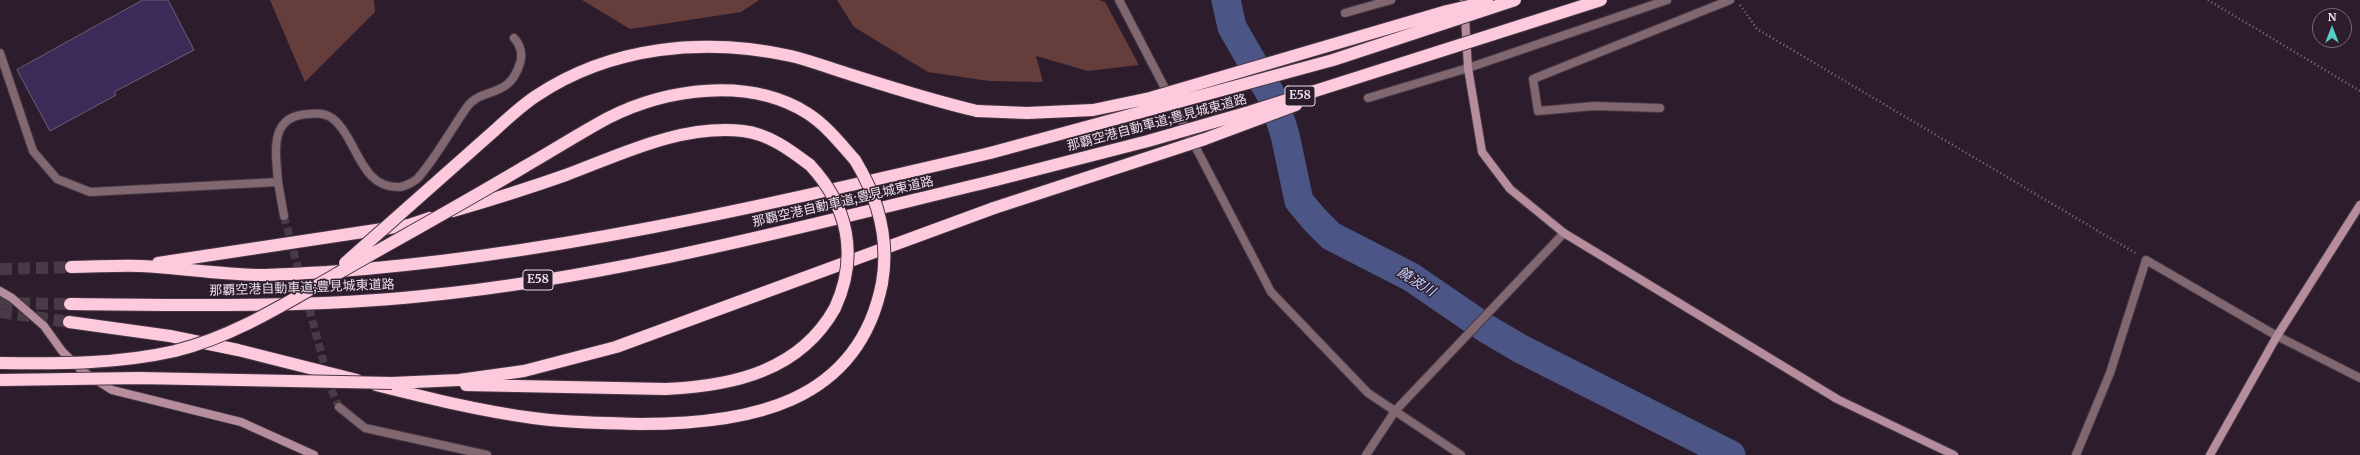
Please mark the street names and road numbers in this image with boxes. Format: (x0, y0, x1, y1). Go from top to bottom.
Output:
road number: E58 (1285, 86, 1315, 106)
street label: 那覇空港自動車道;豊見城東道路 (1065, 91, 1249, 155)
street label: 那覇空港自動車道;豊見城東道路 (751, 174, 935, 230)
road number: E58 (523, 270, 553, 290)
street label: 那覇空港自動車道;豊見城東道路 (209, 277, 395, 299)

